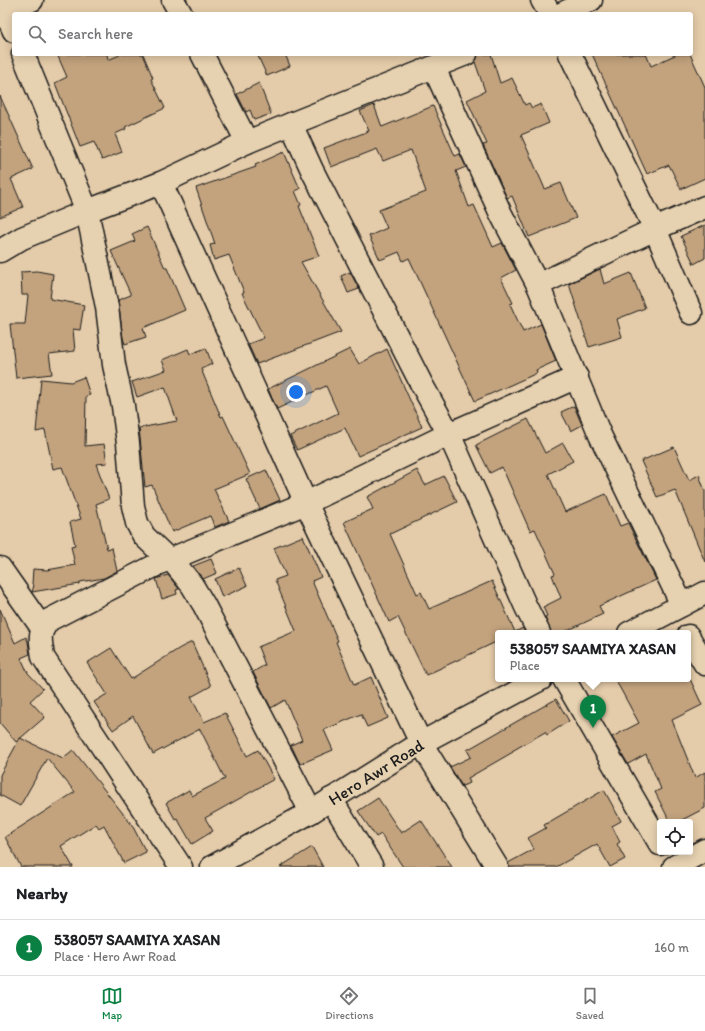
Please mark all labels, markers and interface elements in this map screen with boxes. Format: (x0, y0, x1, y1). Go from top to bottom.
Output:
search box (12, 12, 693, 56)
icon: search (26, 23, 48, 45)
text: Search here (58, 25, 133, 43)
your location (286, 382, 306, 402)
popup (495, 630, 691, 682)
text: 538057 SAAMIYA XASAN (510, 640, 676, 658)
text: Place (510, 658, 540, 673)
pin: 1 (580, 695, 606, 728)
street label: Hero Awr Road (325, 734, 428, 809)
map controls (657, 819, 693, 855)
button: locate (657, 819, 693, 855)
text: Nearby (16, 883, 68, 903)
text: 538057 SAAMIYA XASAN (54, 931, 220, 949)
text: 1 (26, 940, 32, 955)
text: 160 m (654, 940, 689, 955)
text: Place · Hero Awr Road (54, 949, 176, 964)
tab: Map (101, 985, 123, 1022)
tab: Directions (325, 985, 374, 1022)
tab: Saved (576, 985, 604, 1022)

